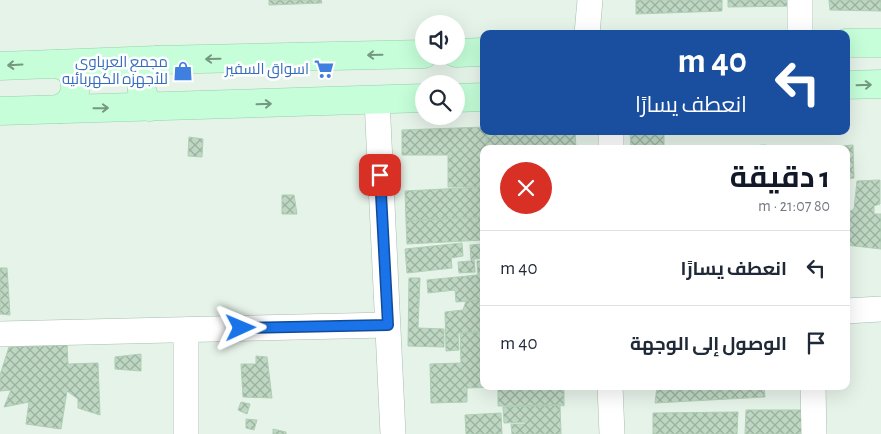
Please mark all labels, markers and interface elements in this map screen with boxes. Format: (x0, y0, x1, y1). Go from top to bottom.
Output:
map controls (415, 15, 465, 125)
button: sound (415, 15, 465, 65)
text: 40 m (678, 44, 747, 79)
one-way arrow (367, 50, 384, 60)
icon: left (765, 50, 830, 115)
one-way arrow (205, 54, 221, 64)
place label: مجمع العرباوي للأجهزه الكهربائيه (62, 55, 168, 89)
supermarket icon: اسواق السفير (313, 58, 335, 80)
shop icon: مجمع العرباوي للأجهزه الكهربائيه (172, 60, 194, 82)
one-way arrow (7, 61, 23, 70)
place label: اسواق السفير (224, 62, 309, 79)
button: search (415, 75, 465, 125)
one-way arrow (855, 80, 871, 89)
text: انعطف يسارًا (635, 94, 747, 116)
one-way arrow (255, 99, 271, 108)
one-way arrow (92, 103, 109, 113)
pin (359, 154, 401, 196)
icon: arrive (366, 161, 394, 189)
button: close (500, 162, 552, 214)
text: 1 دقيقة (730, 163, 830, 193)
text: 80 m · 21:07 (758, 198, 830, 214)
icon: left (802, 254, 830, 282)
text: 40 m (500, 259, 538, 278)
text: انعطف يسارًا (681, 260, 787, 279)
position arrow (214, 301, 266, 353)
icon: arrive (802, 329, 830, 357)
text: 40 m (500, 334, 538, 353)
text: الوصول إلى الوجهة (630, 335, 787, 354)

